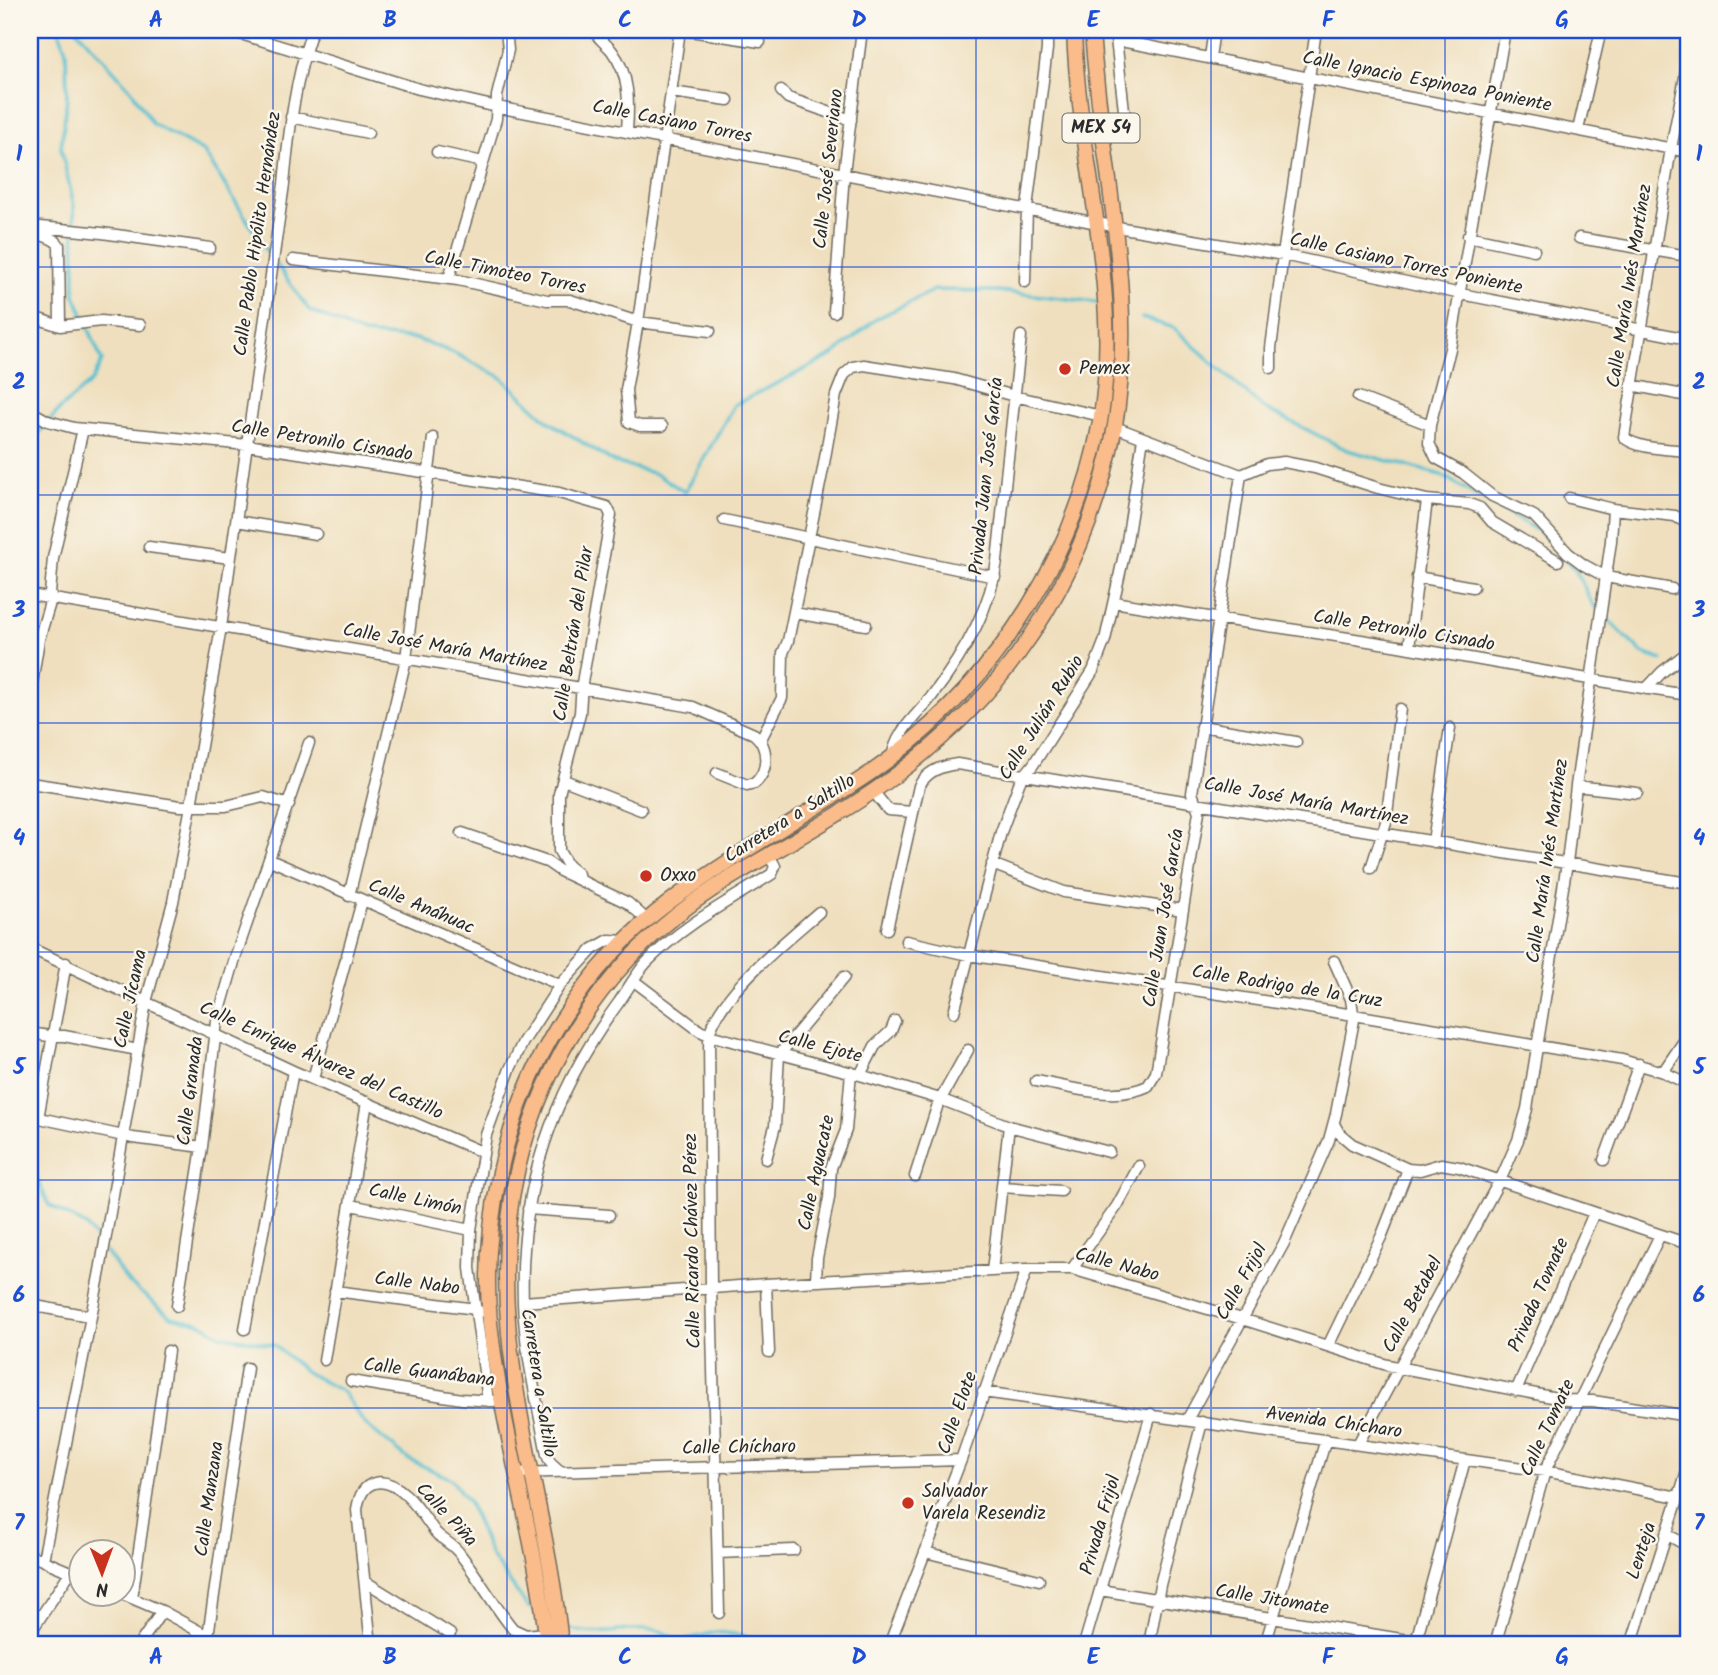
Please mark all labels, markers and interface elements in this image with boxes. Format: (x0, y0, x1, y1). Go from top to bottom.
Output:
text: A (149, 3, 163, 39)
text: B (383, 3, 397, 39)
text: C (618, 3, 632, 39)
text: D (851, 3, 867, 39)
text: E (1087, 3, 1101, 39)
text: F (1322, 3, 1336, 39)
text: G (1555, 3, 1569, 39)
street label: Calle Ignacio Espinoza Poniente (1300, 43, 1555, 121)
street label: Calle José Severiano (806, 87, 852, 251)
street label: Calle Casiano Torres (590, 92, 754, 152)
street label: Calle Pablo Hipólito Hernández (226, 110, 290, 358)
road number: MEX 54 (1062, 113, 1140, 142)
text: 1 (16, 137, 23, 173)
text: 1 (1696, 137, 1703, 173)
street label: Calle María Inés Martínez (1599, 182, 1661, 390)
street label: Calle Casiano Torres Poniente (1287, 225, 1526, 303)
street label: Calle Timoteo Torres (421, 243, 589, 303)
place label: Pemex (1079, 354, 1131, 384)
marker: Pemex (1057, 361, 1073, 377)
text: 2 (12, 365, 26, 401)
text: 2 (1692, 365, 1706, 401)
street label: Privada Juan José García (962, 375, 1012, 577)
street label: Calle Petronilo Cisnado (229, 412, 415, 470)
street label: Calle Beltrán del Pilar (545, 543, 603, 723)
text: 3 (12, 593, 26, 629)
text: 3 (1692, 593, 1706, 629)
street label: Calle Petronilo Cisnado (1311, 602, 1497, 660)
street label: Calle José María Martínez (340, 615, 550, 681)
street label: Calle Julián Rubio (991, 649, 1093, 787)
street label: Calle María Inés Martínez (1519, 757, 1577, 965)
street label: Carretera a Saltillo (718, 767, 862, 871)
street label: Calle José María Martínez (1201, 769, 1411, 835)
text: 4 (13, 821, 26, 857)
text: 4 (1693, 821, 1706, 857)
street label: Calle Juan José García (1135, 826, 1193, 1010)
place label: Oxxo (660, 861, 696, 891)
marker: Oxxo (638, 868, 654, 884)
street label: Calle Anáhuac (363, 871, 479, 943)
street label: Calle Jícama (106, 947, 156, 1051)
street label: Calle Rodrigo de la Cruz (1189, 957, 1385, 1017)
street label: Calle Enrique Álvarez del Castillo (194, 993, 448, 1129)
street label: Calle Ejote (775, 1022, 866, 1072)
street label: Calle Granada (169, 1035, 213, 1147)
text: 5 (12, 1050, 27, 1086)
text: 5 (1692, 1050, 1707, 1086)
street label: Calle Aguacate (790, 1112, 844, 1234)
street label: Calle Ricardo Chávez Pérez (676, 1133, 710, 1349)
street label: Calle Limón (366, 1176, 464, 1224)
street label: Privada Tomate (1500, 1232, 1578, 1357)
street label: Calle Frijol (1208, 1237, 1276, 1326)
street label: Calle Nabo (1072, 1239, 1162, 1291)
street label: Calle Betabel (1375, 1251, 1451, 1359)
street label: Calle Nabo (372, 1264, 462, 1304)
text: 6 (13, 1278, 25, 1314)
text: 6 (1693, 1278, 1705, 1314)
street label: Carretera a Saltillo (511, 1307, 565, 1459)
street label: Calle Guanábana (361, 1350, 497, 1396)
street label: Calle Elote (930, 1367, 986, 1459)
street label: Calle Tomate (1512, 1374, 1584, 1482)
street label: Avenida Chícharo (1264, 1399, 1404, 1447)
street label: Calle Chícharo (682, 1432, 796, 1464)
street label: Calle Manzana (187, 1439, 233, 1559)
street label: Privada Frijol (1072, 1471, 1130, 1579)
street label: Calle Piña (408, 1476, 484, 1554)
place label: Salvador Varela Resendiz (922, 1477, 1046, 1529)
marker: Salvador Varela Resendiz (900, 1495, 916, 1511)
text: 7 (14, 1506, 26, 1542)
text: 7 (1694, 1506, 1706, 1542)
street label: Lenteja (1619, 1518, 1665, 1584)
north arrow (66, 1538, 136, 1608)
text: N (96, 1573, 109, 1603)
street label: Calle Jitomate (1213, 1576, 1332, 1624)
text: A (149, 1640, 163, 1675)
text: B (383, 1640, 397, 1675)
text: C (618, 1640, 632, 1675)
text: D (851, 1640, 867, 1675)
text: E (1087, 1640, 1101, 1675)
text: F (1322, 1640, 1336, 1675)
text: G (1555, 1640, 1569, 1675)

